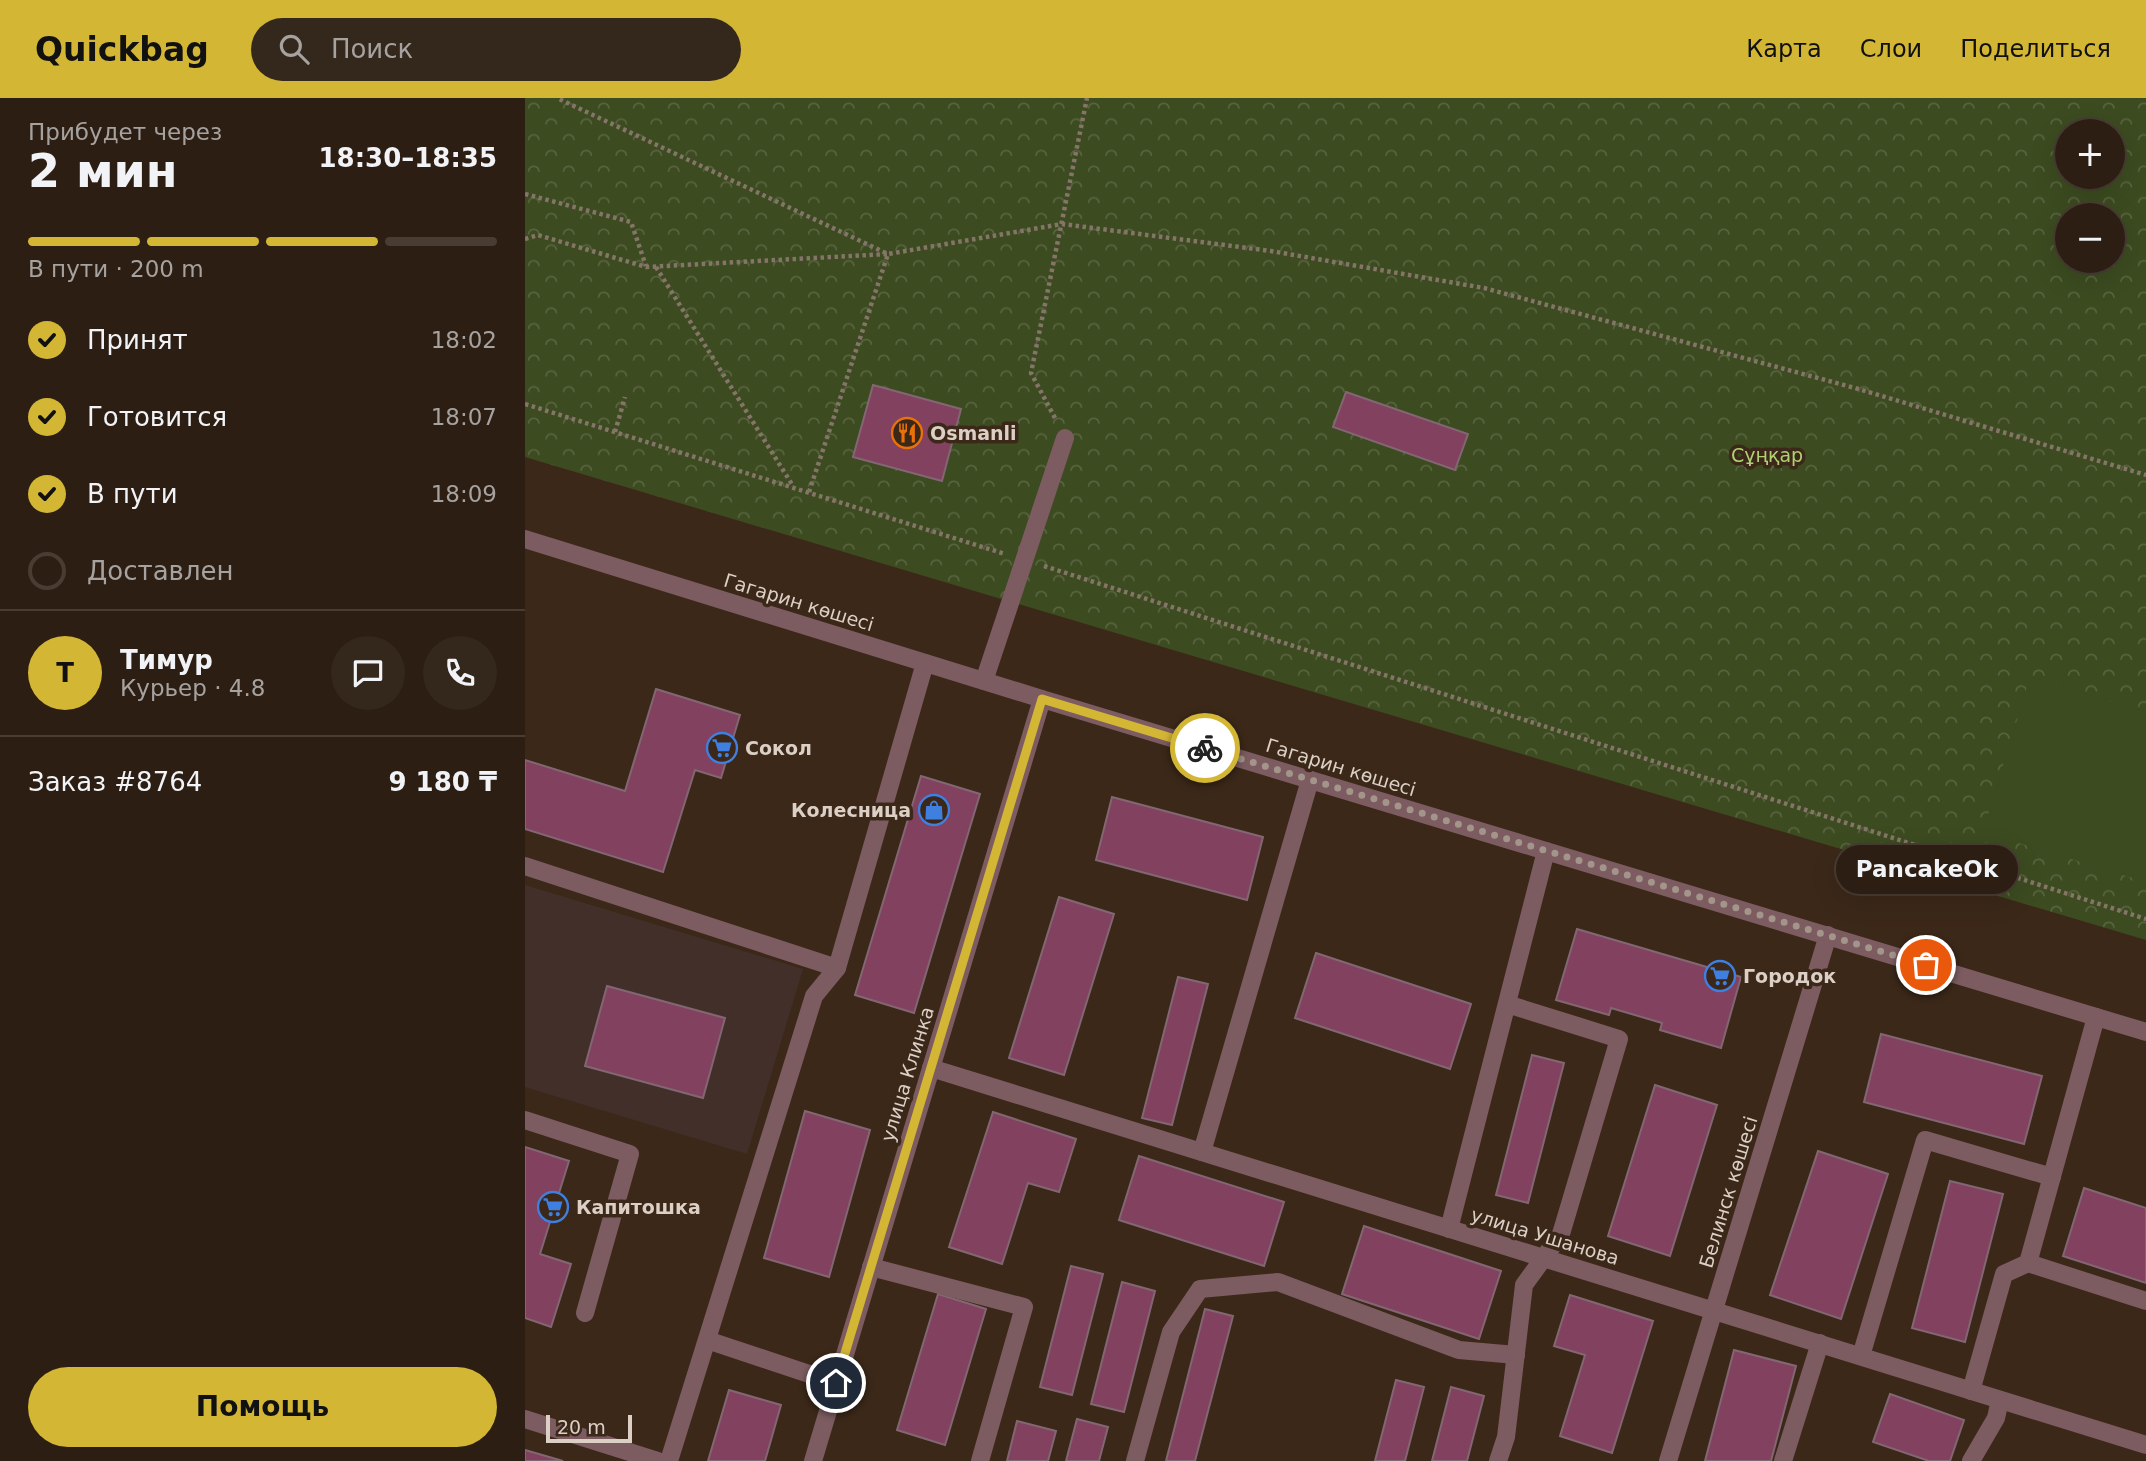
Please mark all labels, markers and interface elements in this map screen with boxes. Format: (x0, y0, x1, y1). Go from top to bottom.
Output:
search box (251, 18, 741, 81)
text: Quickbag (35, 30, 209, 69)
icon: search (275, 30, 313, 68)
text: Поиск (331, 34, 413, 64)
text: Карта (1746, 35, 1822, 63)
text: Слои (1860, 35, 1922, 63)
text: Поделиться (1960, 35, 2111, 63)
text: Прибудет через (28, 119, 222, 145)
map controls (2055, 119, 2125, 273)
button: + (2055, 119, 2125, 189)
text: 18:30–18:35 (318, 143, 497, 173)
text: 2 мин (28, 144, 178, 198)
button: − (2055, 203, 2125, 273)
text: В пути · 200 m (28, 256, 204, 282)
icon: check (28, 321, 66, 359)
text: Принят (87, 325, 188, 355)
text: 18:02 (431, 327, 497, 353)
icon: check (28, 398, 66, 436)
text: Готовится (87, 402, 227, 432)
text: 18:07 (431, 404, 497, 430)
restaurant icon: Osmanli (890, 416, 924, 450)
place label: Osmanli (930, 422, 1017, 444)
park label: Сұңқар (1731, 444, 1803, 466)
icon: check (28, 475, 66, 513)
text: В пути (87, 479, 178, 509)
text: 18:09 (431, 481, 497, 507)
text: Доставлен (87, 556, 234, 586)
street label: Гагарин көшесі (721, 569, 877, 635)
button: chat (331, 636, 405, 710)
button: phone (423, 636, 497, 710)
text: Тимур (120, 645, 213, 675)
text: Т (56, 658, 74, 688)
text: Курьер · 4.8 (120, 675, 265, 701)
courier (1170, 713, 1240, 783)
icon: bike (1186, 729, 1224, 767)
supermarket icon: Сокол (705, 731, 739, 765)
street label: Гагарин көшесі (1263, 734, 1419, 800)
place label: Сокол (745, 737, 812, 759)
text: Заказ #8764 (28, 767, 202, 797)
text: 9 180 ₸ (388, 767, 497, 797)
shop icon: Колесница (917, 793, 951, 827)
place label: Колесница (791, 799, 911, 821)
callout: PancakeOk (1835, 846, 2017, 895)
text: PancakeOk (1856, 856, 1998, 882)
pin (1896, 935, 1956, 995)
icon: bag (1907, 946, 1945, 984)
supermarket icon: Городок (1703, 959, 1737, 993)
place label: Городок (1743, 965, 1836, 987)
street label: улица Клинка (876, 1004, 938, 1144)
street label: Белинск көшесі (1694, 1113, 1762, 1271)
supermarket icon: Капитошка (536, 1190, 570, 1224)
place label: Капитошка (576, 1196, 701, 1218)
street label: улица Ушанова (1468, 1203, 1622, 1269)
pin (806, 1353, 866, 1413)
icon: home (817, 1364, 855, 1402)
button: Помощь (28, 1367, 497, 1447)
scale bar (546, 1412, 632, 1444)
text: 20 m (557, 1416, 606, 1438)

